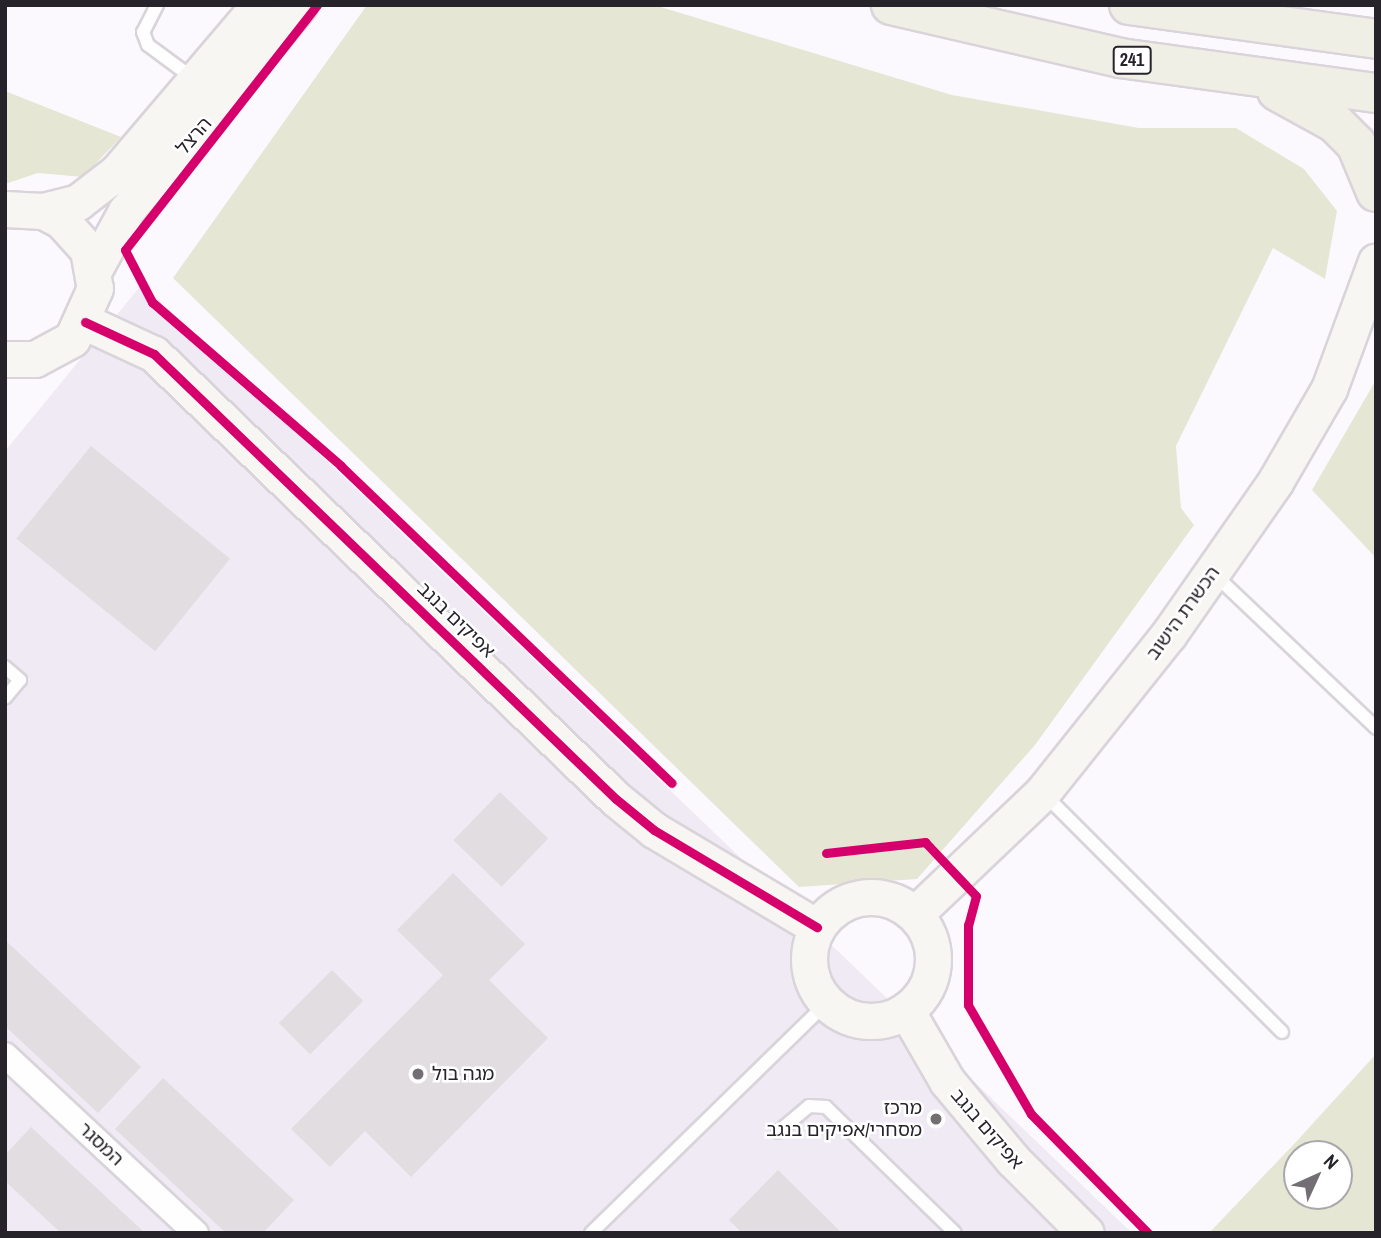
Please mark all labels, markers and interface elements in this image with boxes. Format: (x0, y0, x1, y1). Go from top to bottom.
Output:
road number: 241 (1111, 46, 1153, 74)
street label: הרצל (172, 113, 216, 159)
street label: הכשרת הישוב (1141, 562, 1225, 664)
street label: אפיקים בנגב (412, 577, 500, 663)
place label: מגה בול (432, 1063, 494, 1085)
marker: מגה בול (410, 1066, 426, 1082)
street label: אפיקים בנגב (946, 1084, 1028, 1174)
place label: מרכז מסחרי/אפיקים בנגב (766, 1097, 922, 1141)
marker: מרכז מסחרי/אפיקים בנגב (928, 1111, 944, 1127)
street label: המסגר (74, 1117, 128, 1171)
north arrow (1283, 1140, 1353, 1210)
text: N (1318, 1148, 1345, 1175)

